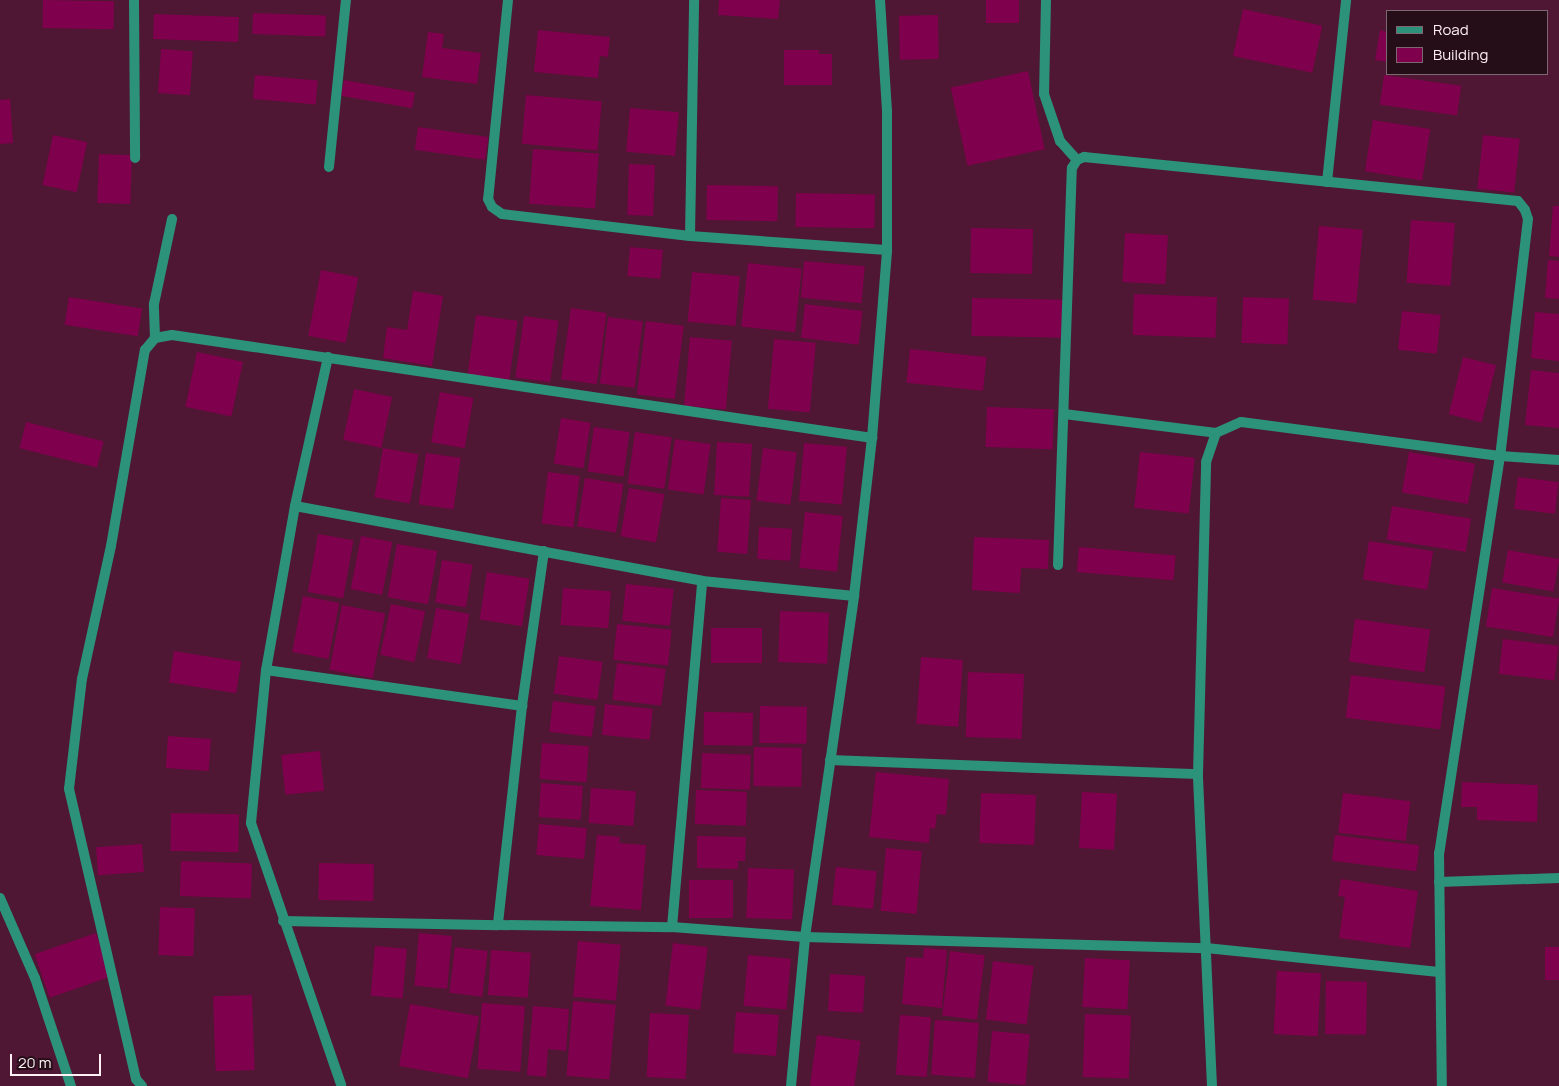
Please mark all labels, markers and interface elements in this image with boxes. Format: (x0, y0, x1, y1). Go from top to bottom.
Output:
legend (1386, 10, 1549, 75)
text: Road (1433, 19, 1469, 40)
text: Building (1433, 44, 1488, 65)
scale bar (12, 1044, 104, 1076)
text: 20 m (18, 1052, 51, 1073)

